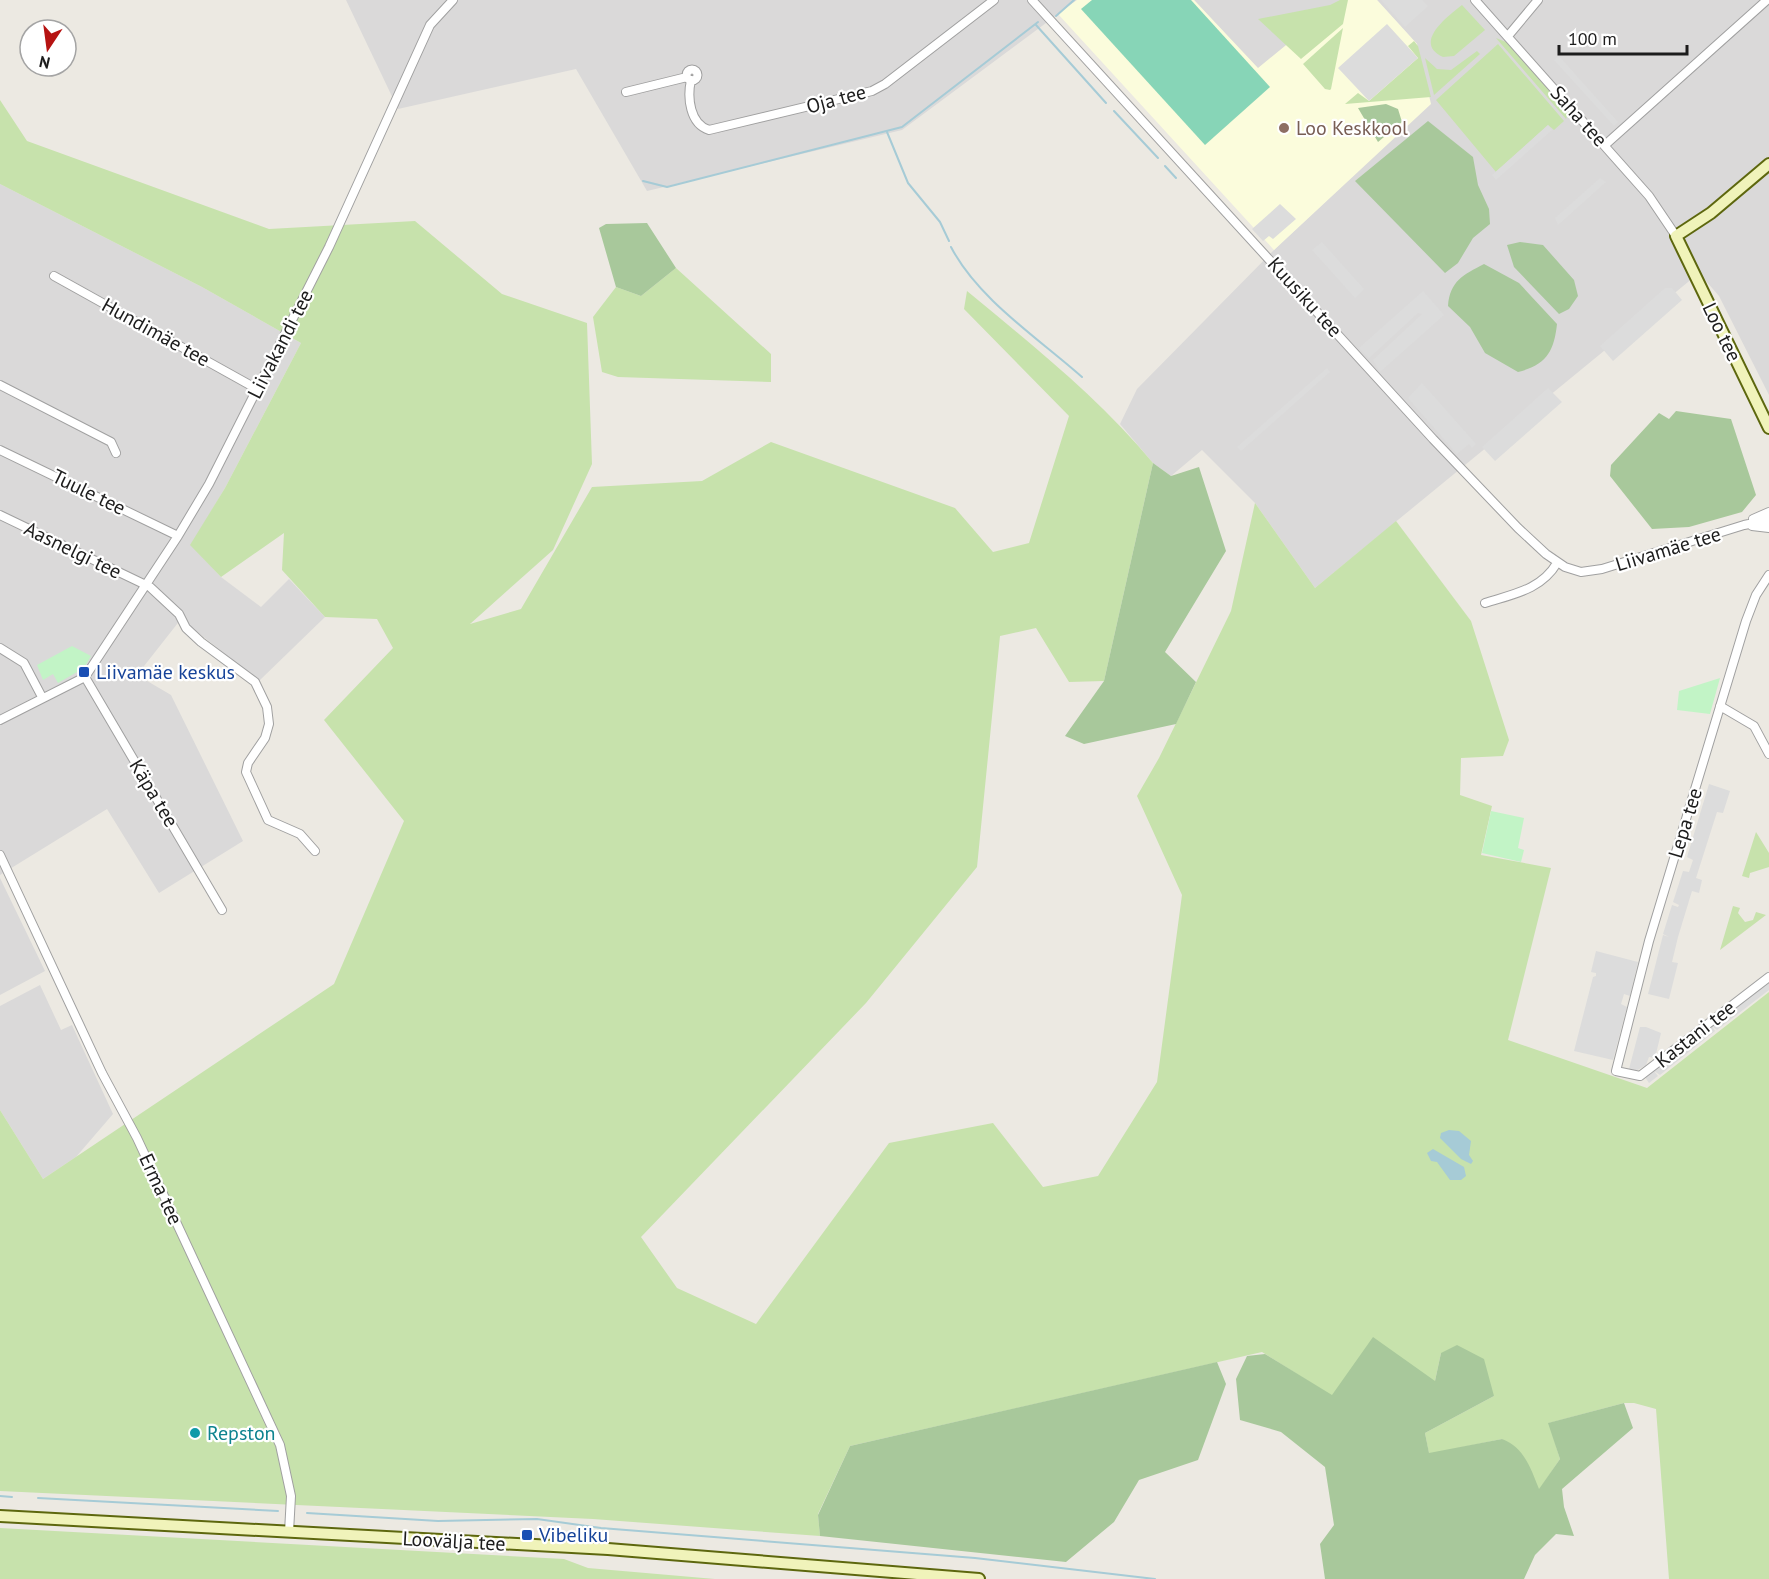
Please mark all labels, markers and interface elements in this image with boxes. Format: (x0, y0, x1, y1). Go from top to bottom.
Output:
north arrow (18, 18, 78, 78)
scale bar (1559, 18, 1686, 56)
text: 100 m (1568, 27, 1617, 50)
text: N (37, 52, 52, 74)
street label: Oja tee (803, 79, 869, 119)
street label: Saha tee (1545, 80, 1613, 152)
place label: Loo Keskkool (1296, 115, 1408, 141)
marker: Loo Keskkool (1277, 121, 1291, 135)
street label: Kuusiku tee (1262, 251, 1348, 343)
street label: Liivakandi tee (241, 285, 319, 403)
street label: Hundimäe tee (97, 292, 215, 372)
street label: Loo tee (1697, 298, 1747, 366)
street label: Tuule tee (48, 463, 130, 521)
street label: Aasnelgi tee (20, 515, 126, 585)
street label: Liivamäe tee (1612, 521, 1724, 577)
place label: Liivamäe keskus (96, 659, 235, 685)
marker: Liivamäe keskus (77, 665, 91, 679)
street label: Käpa tee (124, 754, 184, 832)
street label: Lepa tee (1662, 785, 1708, 861)
street label: Kastani tee (1650, 995, 1740, 1073)
street label: Erma tee (133, 1149, 189, 1229)
place label: Repston (207, 1420, 276, 1446)
marker: Repston (188, 1426, 202, 1440)
place label: Vibeliku (538, 1522, 608, 1548)
street label: Loovälja tee (402, 1525, 506, 1557)
marker: Vibeliku (520, 1528, 534, 1542)

